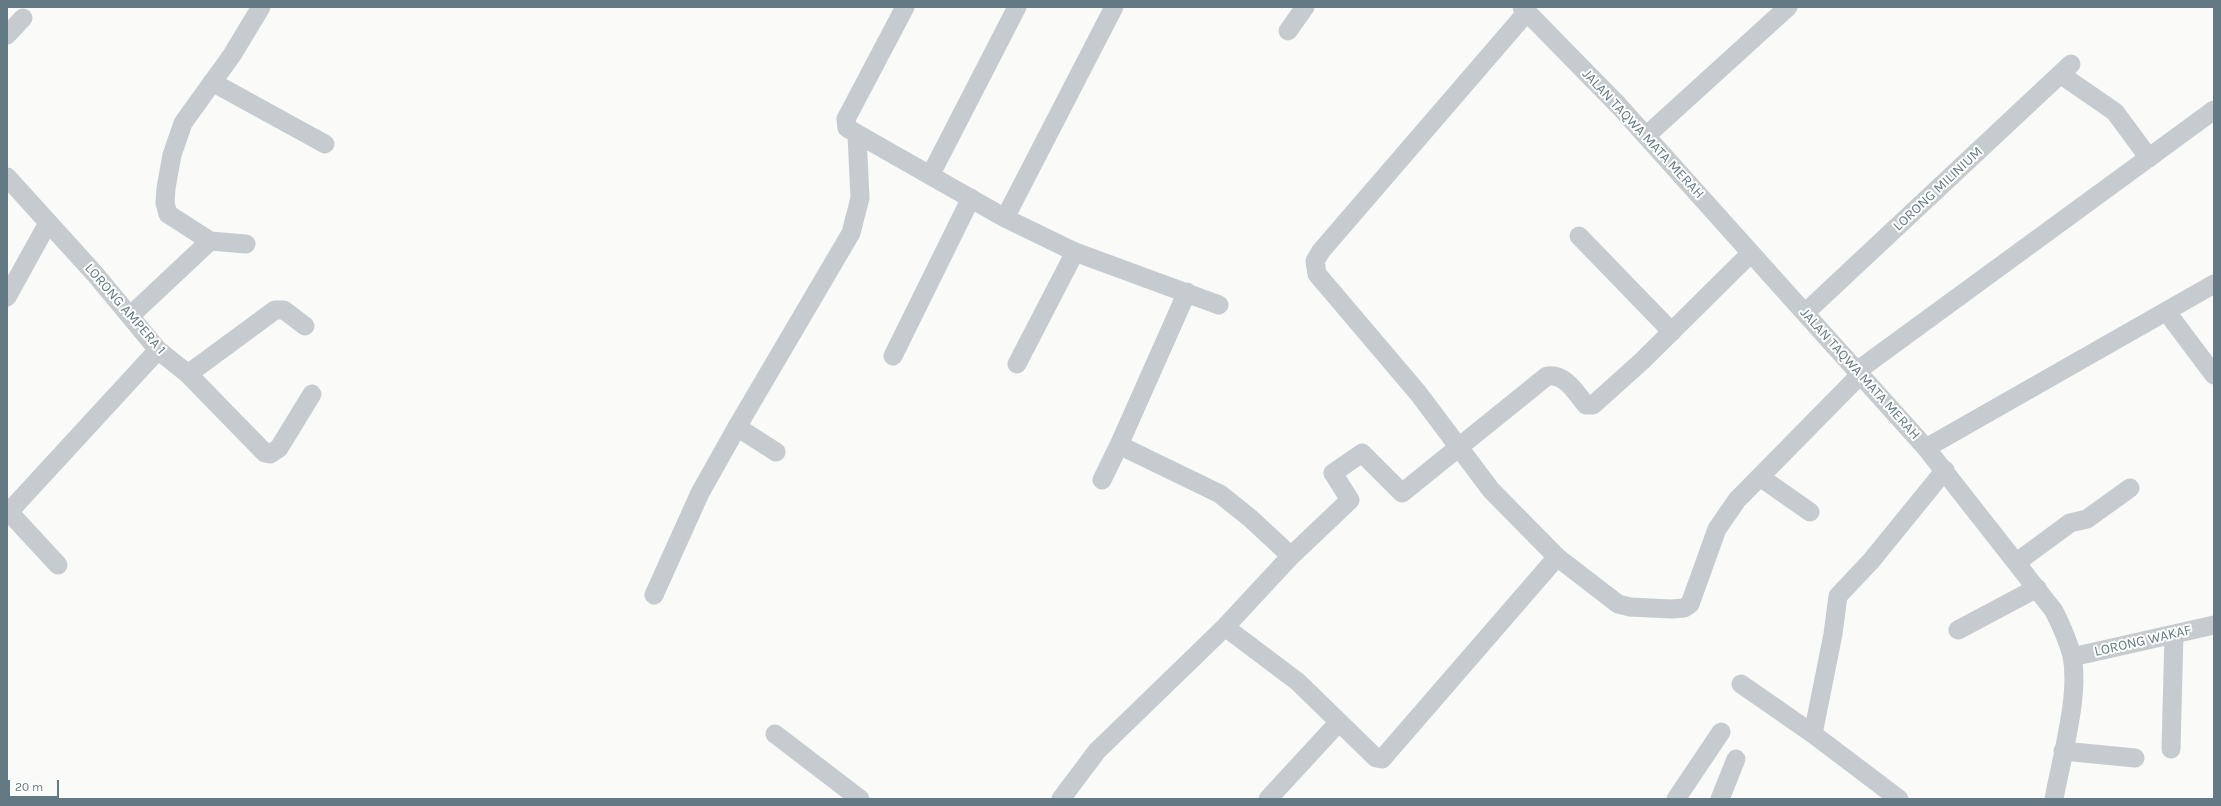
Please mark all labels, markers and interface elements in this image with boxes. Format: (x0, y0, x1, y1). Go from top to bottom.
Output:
street label: JALAN TAQWA MATA MERAH (1579, 66, 1707, 202)
street label: LORONG MILINIUM (1890, 143, 1986, 235)
street label: LORONG AMPERA 1 (81, 260, 169, 358)
street label: JALAN TAQWA MATA MERAH (1797, 305, 1923, 443)
street label: LORONG WAKAF (2093, 622, 2193, 660)
scale bar (10, 772, 61, 798)
text: 20 m (15, 780, 43, 794)

